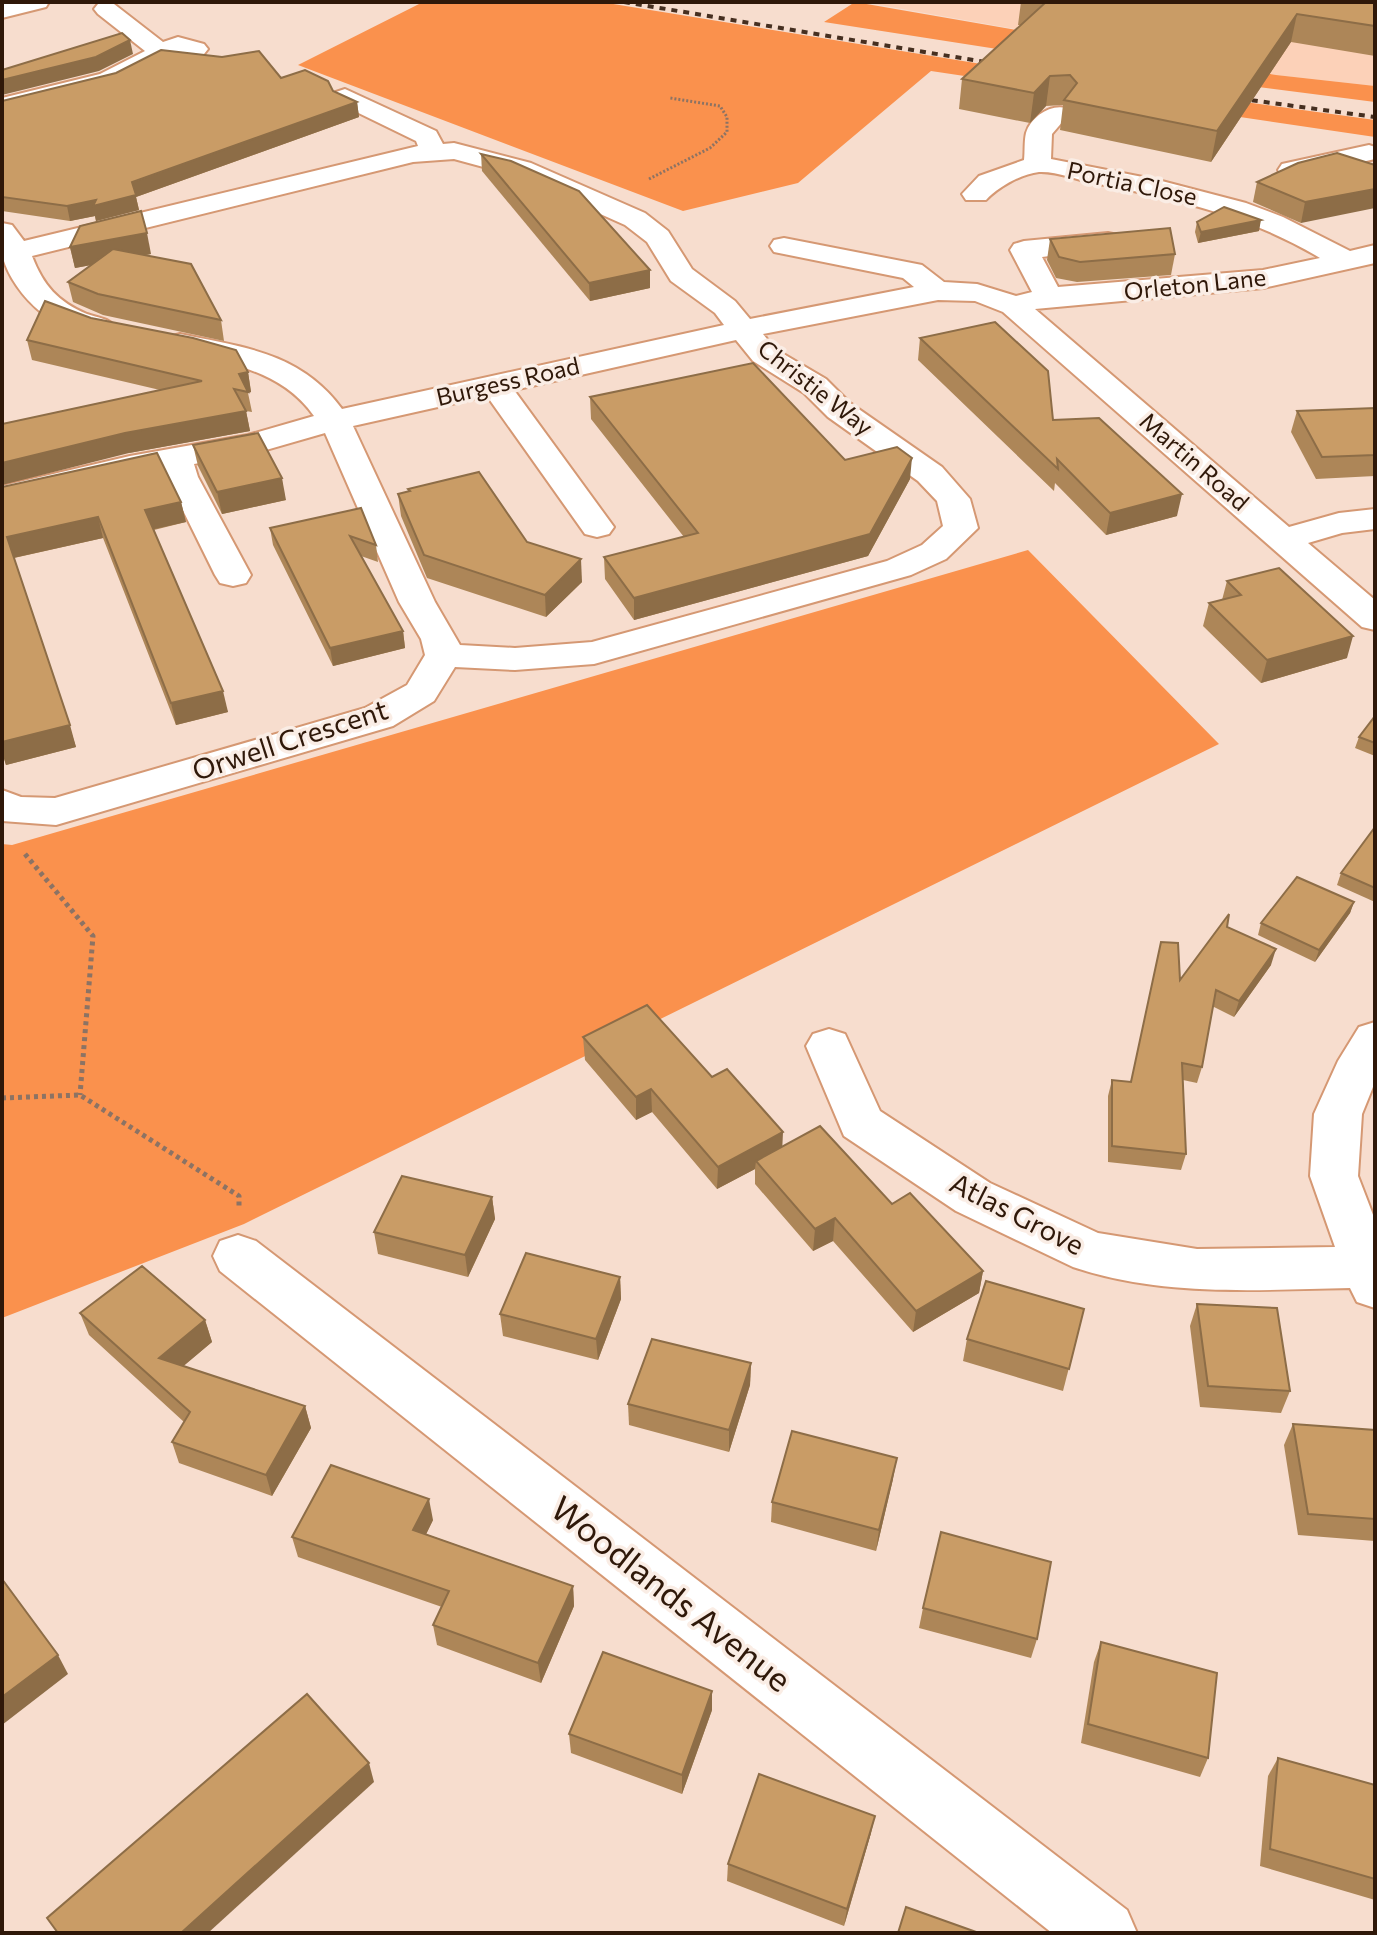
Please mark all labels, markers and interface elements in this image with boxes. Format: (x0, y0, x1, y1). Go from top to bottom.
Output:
street label: Portia Close (1065, 155, 1200, 210)
street label: Orleton Lane (1122, 262, 1267, 305)
street label: Christie Way (753, 333, 879, 441)
street label: Burgess Road (433, 350, 582, 411)
street label: Martin Road (1134, 406, 1256, 516)
street label: Orwell Crescent (187, 691, 392, 787)
street label: Atlas Grove (945, 1165, 1090, 1261)
street label: Woodlands Avenue (544, 1486, 801, 1699)

